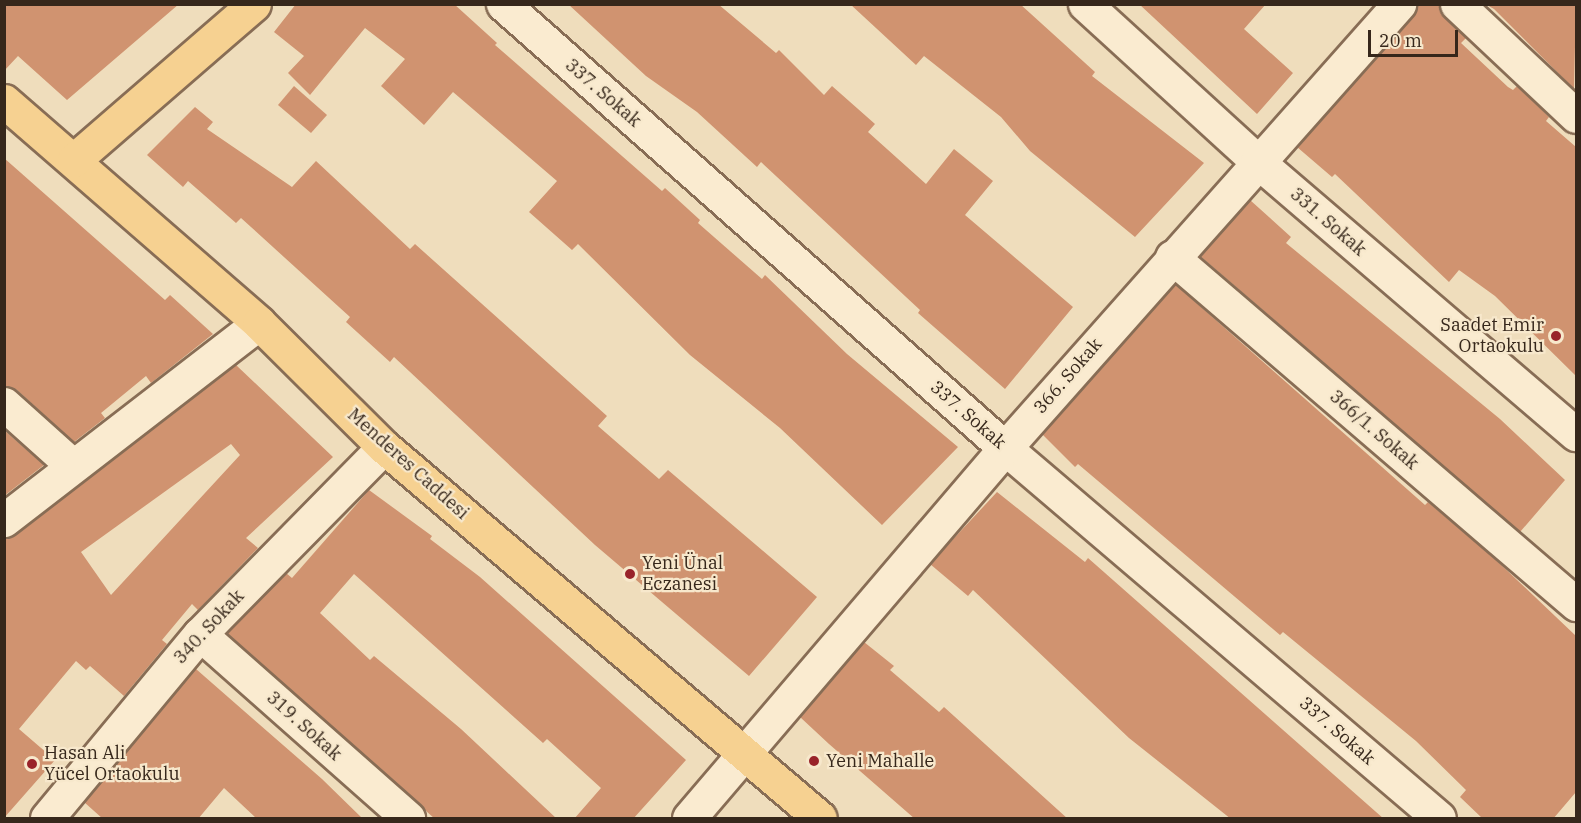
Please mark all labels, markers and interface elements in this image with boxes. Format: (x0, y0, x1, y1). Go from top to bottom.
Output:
scale bar (1371, 18, 1461, 56)
text: 20 m (1379, 29, 1422, 52)
street label: 337. Sokak (561, 54, 645, 132)
street label: 331. Sokak (1286, 183, 1370, 261)
place label: Saadet Emir Ortaokulu (1440, 315, 1544, 358)
marker: Saadet Emir Ortaokulu (1549, 329, 1563, 343)
street label: 366. Sokak (1029, 334, 1107, 418)
street label: 337. Sokak (926, 376, 1010, 454)
street label: 366/1. Sokak (1325, 386, 1423, 474)
street label: Menderes Caddesi (343, 404, 473, 524)
place label: Yeni Ünal Eczanesi (642, 553, 723, 596)
marker: Yeni Ünal Eczanesi (623, 567, 637, 581)
street label: 340. Sokak (169, 586, 249, 668)
street label: 319. Sokak (262, 687, 346, 765)
street label: 337. Sokak (1295, 692, 1379, 770)
place label: Hasan Ali Yücel Ortaokulu (44, 743, 180, 786)
place label: Yeni Mahalle (826, 750, 934, 772)
marker: Yeni Mahalle (807, 754, 821, 768)
marker: Hasan Ali Yücel Ortaokulu (25, 757, 39, 771)

